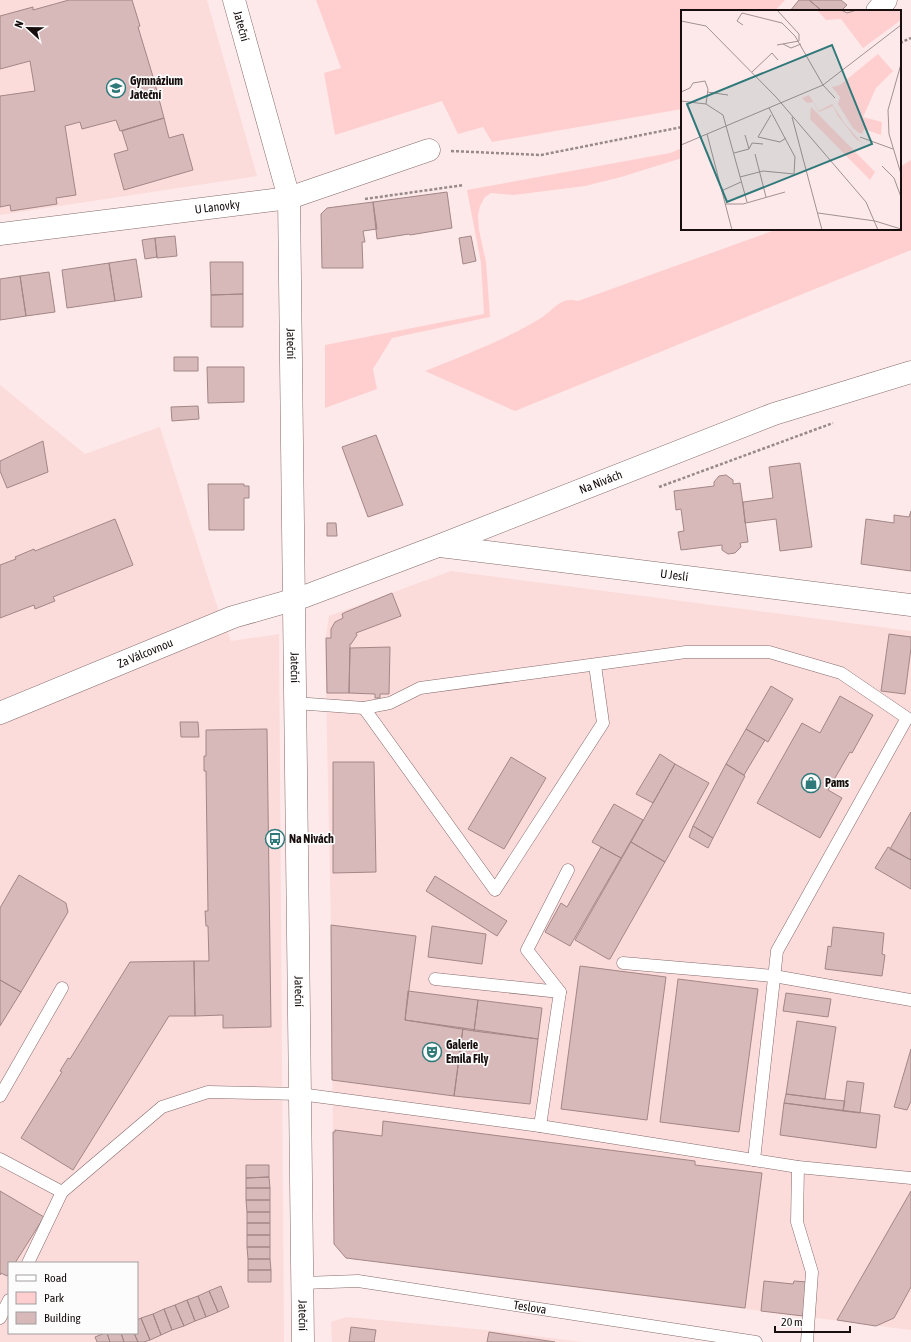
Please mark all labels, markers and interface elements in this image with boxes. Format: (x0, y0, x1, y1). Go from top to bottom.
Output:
north arrow (8, 8, 48, 48)
street label: Jateční (230, 9, 252, 43)
inset map (681, 10, 901, 230)
text: N (12, 19, 26, 30)
place label: Gymnázium Jateční (129, 74, 183, 102)
school or university icon: Gymnázium Jateční (105, 77, 127, 99)
street label: U Lanovky (194, 197, 241, 217)
street label: Jateční (284, 328, 298, 359)
street label: Na Nivách (577, 467, 624, 497)
street label: U Jeslí (659, 567, 689, 584)
street label: Za Válcovnou (115, 635, 175, 671)
street label: Jateční (288, 652, 302, 683)
shop icon: Pams (800, 772, 822, 794)
place label: Pams (825, 776, 850, 790)
bus stop icon: Na Nivách (264, 828, 286, 850)
place label: Na Nivách (289, 832, 334, 846)
street label: Jateční (292, 976, 306, 1007)
place label: Galerie Emila Fily (446, 1038, 489, 1066)
theatre icon: Galerie Emila Fily (421, 1041, 443, 1063)
legend (8, 1262, 138, 1334)
text: Road (44, 1271, 67, 1285)
text: Park (44, 1291, 65, 1305)
street label: Teslova (512, 1298, 547, 1317)
street label: Jateční (295, 1300, 310, 1331)
scale bar (775, 1308, 850, 1334)
text: Building (44, 1311, 82, 1325)
text: 20 m (781, 1315, 803, 1329)

